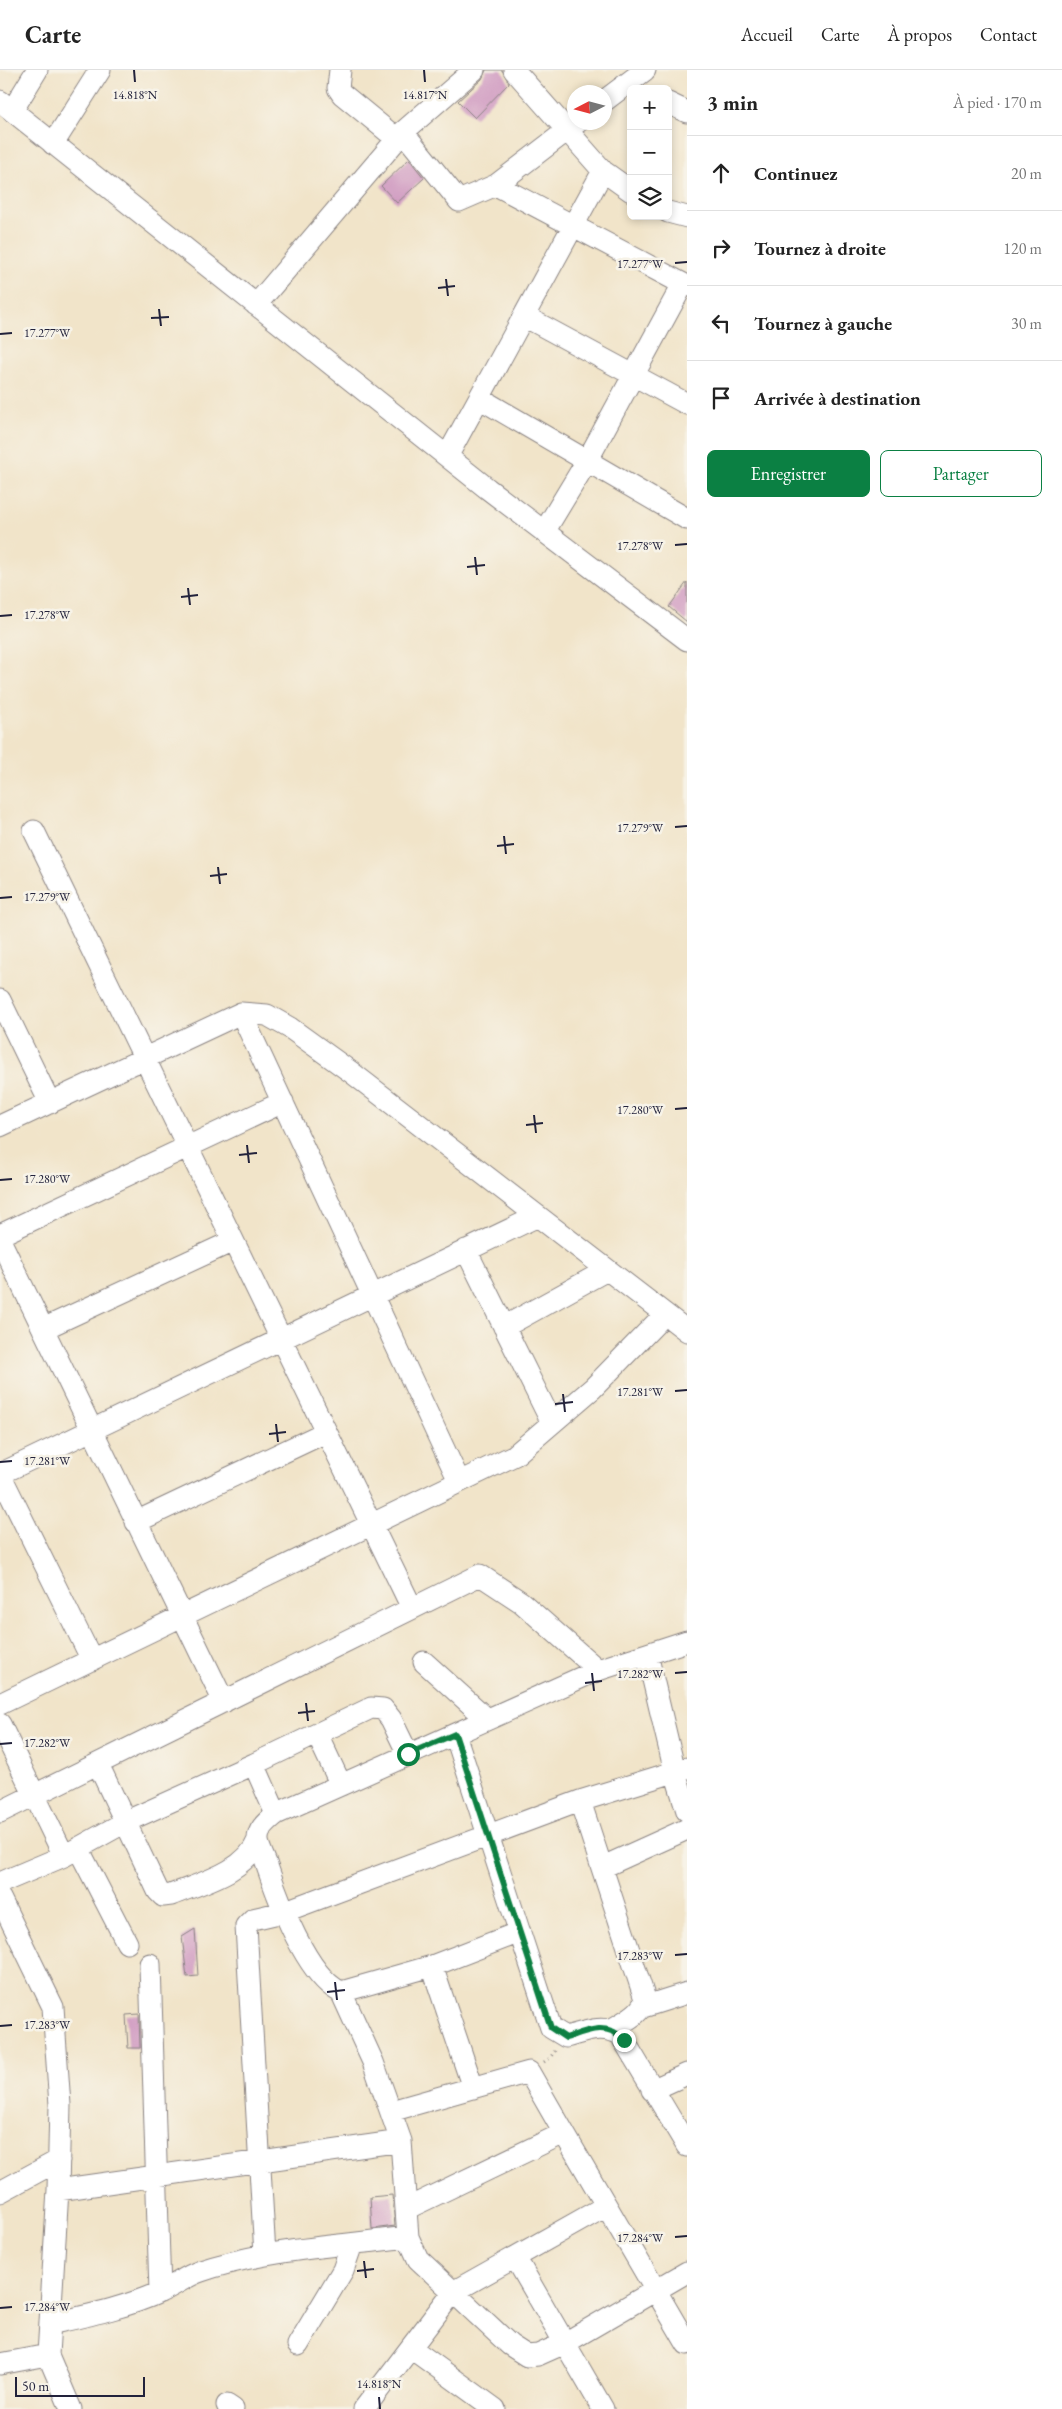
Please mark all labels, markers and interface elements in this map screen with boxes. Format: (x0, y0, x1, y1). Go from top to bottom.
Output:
text: Carte (25, 19, 81, 50)
text: Accueil (741, 23, 793, 46)
text: Carte (821, 23, 860, 46)
text: À propos (888, 23, 952, 46)
text: Contact (980, 23, 1037, 46)
north arrow (567, 85, 612, 130)
map controls (627, 85, 672, 220)
button: + (627, 85, 672, 130)
text: 14.818°N (113, 87, 158, 103)
text: 14.817°N (403, 87, 448, 103)
text: 3 min (707, 89, 758, 116)
text: À pied · 170 m (953, 92, 1042, 113)
button: − (627, 130, 672, 175)
icon: ahead (707, 159, 735, 187)
text: Continuez (754, 161, 838, 186)
text: 20 m (1011, 163, 1042, 184)
button: layers (627, 175, 672, 220)
icon: right (707, 234, 735, 262)
text: Tournez à droite (754, 236, 886, 261)
text: 120 m (1003, 238, 1042, 259)
text: 17.277°W (617, 256, 664, 272)
icon: left (707, 309, 735, 337)
text: Tournez à gauche (754, 311, 892, 336)
text: 30 m (1011, 313, 1042, 334)
text: 17.277°W (24, 325, 71, 341)
icon: arrive (707, 384, 735, 412)
text: Arrivée à destination (754, 386, 921, 411)
button: Enregistrer (707, 450, 870, 497)
button: Partager (880, 450, 1042, 497)
text: 17.278°W (617, 538, 664, 554)
text: 17.278°W (24, 607, 71, 623)
text: 17.279°W (617, 820, 664, 836)
text: 17.279°W (24, 889, 71, 905)
text: 17.280°W (617, 1102, 664, 1118)
text: 17.280°W (24, 1171, 71, 1187)
text: 17.281°W (617, 1384, 664, 1400)
text: 17.281°W (24, 1453, 71, 1469)
text: 17.282°W (617, 1666, 664, 1682)
text: 17.282°W (24, 1735, 71, 1751)
route start (397, 1743, 420, 1766)
text: 17.283°W (617, 1948, 664, 1964)
text: 17.283°W (24, 2017, 71, 2033)
route end (613, 2029, 636, 2052)
text: 17.284°W (617, 2230, 664, 2246)
text: 17.284°W (24, 2299, 71, 2315)
scale bar (15, 2374, 145, 2397)
text: 14.818°N (357, 2376, 402, 2392)
text: 50 m (22, 2377, 49, 2395)

